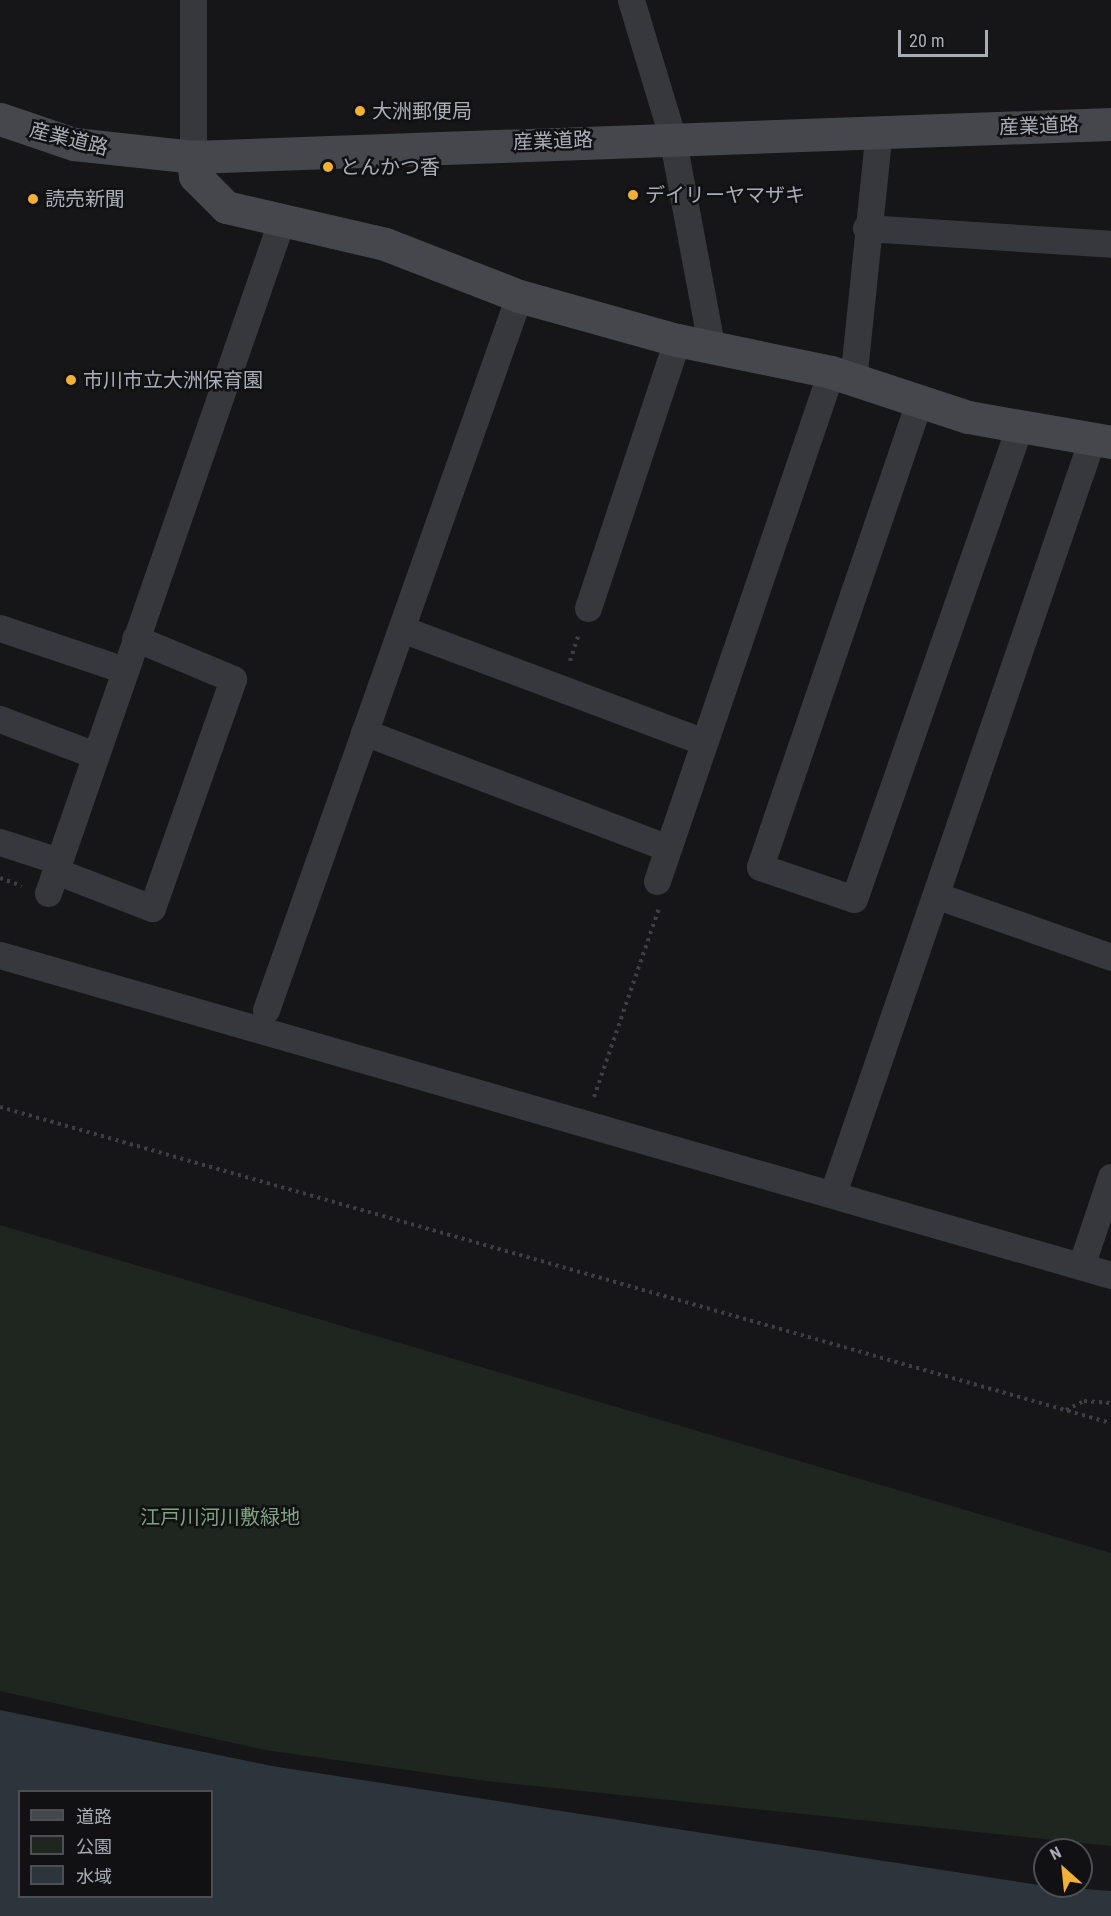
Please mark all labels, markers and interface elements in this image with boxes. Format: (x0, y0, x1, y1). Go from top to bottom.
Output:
scale bar (901, 18, 991, 56)
text: 20 m (909, 30, 944, 51)
place label: 大洲郵便局 (372, 99, 472, 123)
marker: 大洲郵便局 (353, 104, 367, 118)
street label: 産業道路 (999, 113, 1079, 139)
street label: 産業道路 (27, 118, 111, 160)
street label: 産業道路 (513, 128, 593, 154)
place label: とんかつ香 (340, 155, 440, 179)
marker: とんかつ香 (321, 160, 335, 174)
place label: デイリーヤマザキ (645, 183, 805, 207)
place label: 読売新聞 (45, 187, 125, 211)
marker: デイリーヤマザキ (626, 188, 640, 202)
marker: 読売新聞 (26, 192, 40, 206)
place label: 市川市立大洲保育園 (83, 368, 263, 392)
marker: 市川市立大洲保育園 (64, 373, 78, 387)
park label: 江戸川河川敷緑地 (140, 1505, 300, 1529)
legend (18, 1790, 213, 1898)
text: 道路 (76, 1806, 112, 1827)
text: 公園 (76, 1836, 112, 1857)
north arrow (1033, 1838, 1093, 1898)
text: N (1047, 1843, 1064, 1864)
text: 水域 (76, 1866, 112, 1887)

